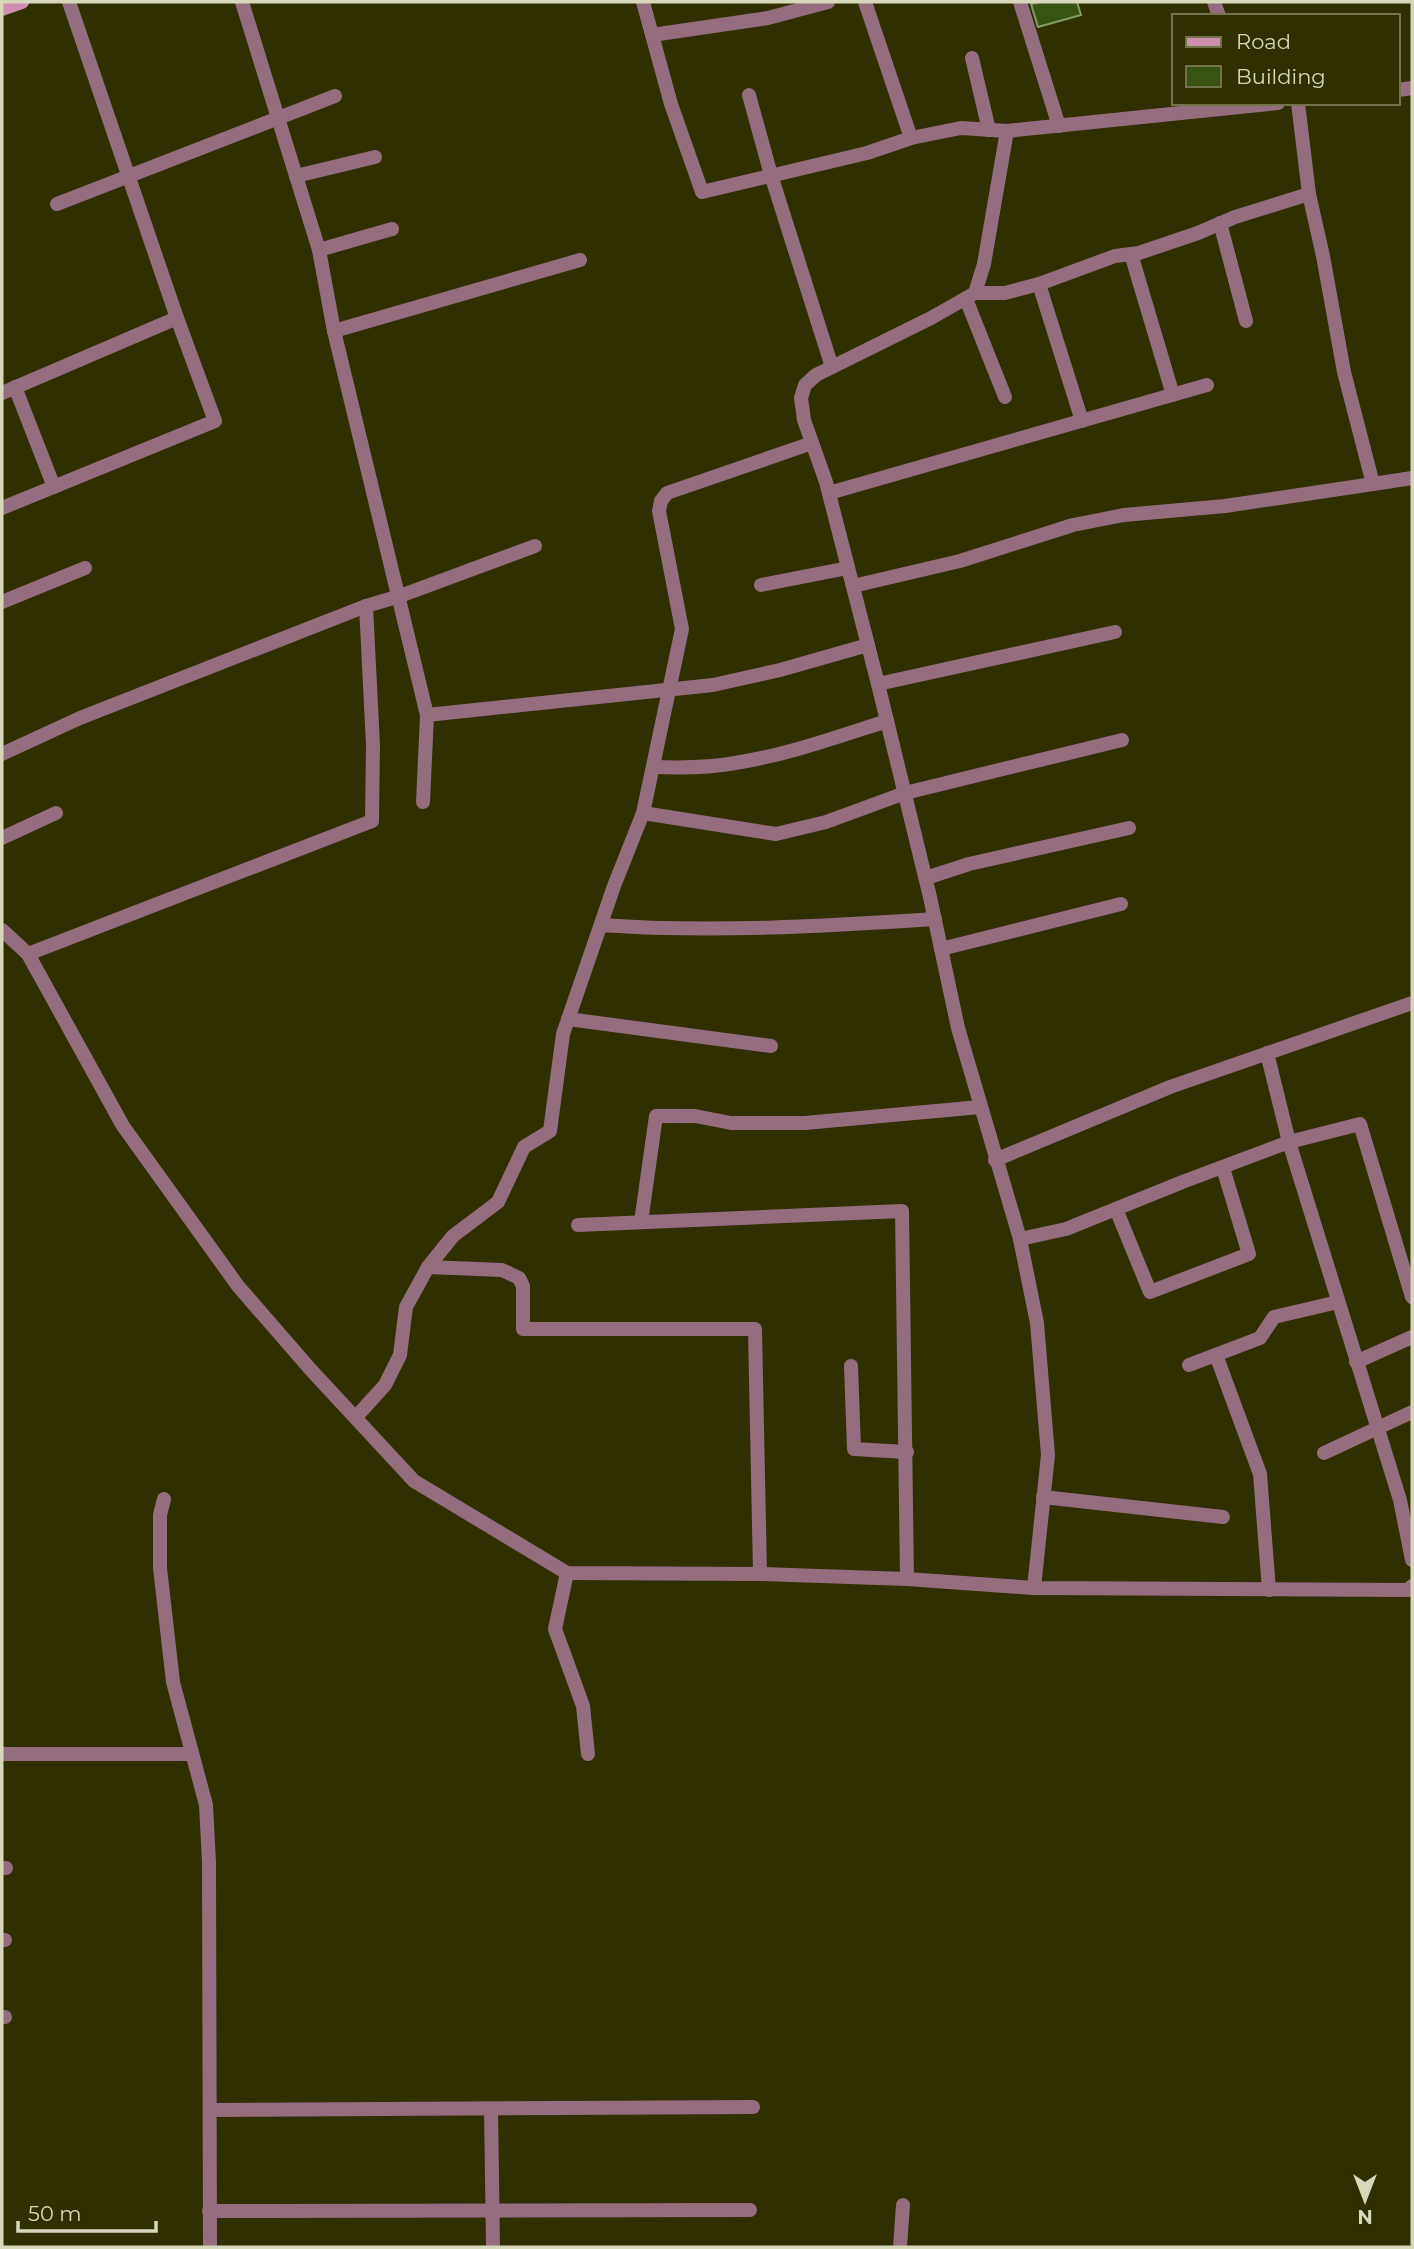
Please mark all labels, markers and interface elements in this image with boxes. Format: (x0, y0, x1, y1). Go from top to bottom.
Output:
legend (1172, 14, 1400, 105)
text: Road (1236, 29, 1291, 54)
text: Building (1236, 64, 1326, 89)
north arrow (1330, 2165, 1400, 2235)
scale bar (18, 2190, 156, 2234)
text: 50 m (28, 2201, 82, 2226)
text: N (1357, 2205, 1373, 2228)

